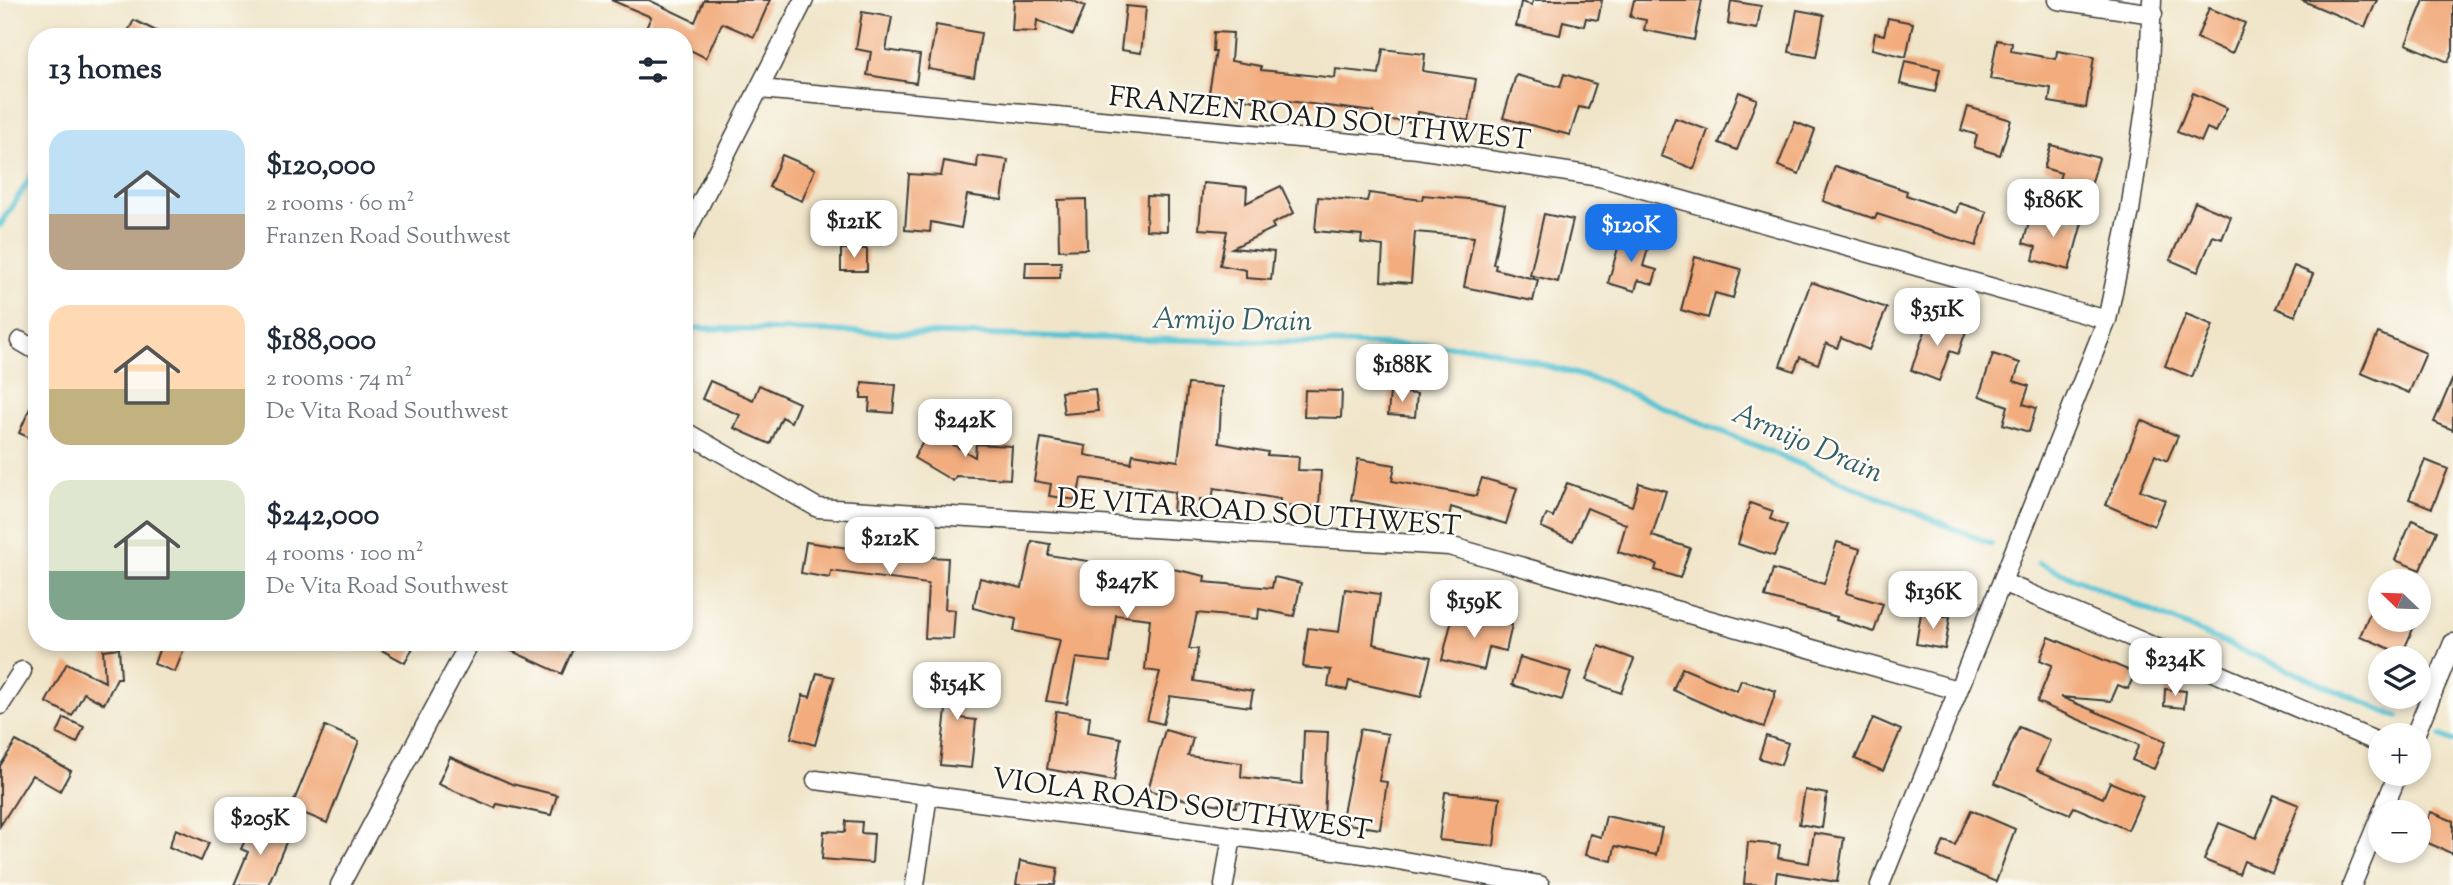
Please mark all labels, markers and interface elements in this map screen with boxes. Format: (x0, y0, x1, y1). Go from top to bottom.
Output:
text: 13 homes (49, 49, 162, 92)
icon: filters (634, 51, 672, 89)
street label: FRANZEN ROAD SOUTHWEST (1107, 78, 1533, 162)
text: $120,000 (266, 145, 376, 188)
icon: home (105, 158, 189, 242)
pin: $186K (2004, 180, 2102, 239)
text: $186K (2023, 185, 2083, 218)
text: 2 rooms · 60 m² (266, 188, 414, 221)
pin: $121K (805, 201, 903, 260)
pin: $120K (1582, 204, 1680, 264)
text: $121K (826, 206, 882, 239)
text: $120K (1601, 210, 1661, 243)
text: Franzen Road Southwest (266, 221, 511, 254)
pin: $351K (1888, 288, 1986, 348)
text: $351K (1910, 294, 1964, 327)
water label: Armijo Drain (1151, 299, 1313, 344)
text: $188,000 (266, 320, 376, 363)
icon: home (105, 333, 189, 417)
pin: $188K (1353, 344, 1451, 404)
text: $188K (1372, 350, 1432, 383)
text: 2 rooms · 74 m² (266, 363, 412, 396)
water label: Armijo Drain (1725, 393, 1890, 496)
text: De Vita Road Southwest (266, 396, 508, 429)
pin: $242K (916, 400, 1014, 459)
text: $242K (934, 405, 996, 438)
street label: DE VITA ROAD SOUTHWEST (1055, 480, 1463, 548)
text: $242,000 (266, 495, 379, 538)
icon: home (105, 508, 189, 592)
pin: $212K (841, 518, 939, 577)
text: $212K (861, 523, 919, 556)
text: 4 rooms · 100 m² (266, 538, 424, 571)
pin: $247K (1078, 560, 1176, 620)
text: $247K (1096, 566, 1158, 599)
north arrow (2368, 569, 2431, 632)
map controls (2368, 569, 2431, 863)
text: De Vita Road Southwest (266, 571, 508, 604)
pin: $136K (1884, 572, 1982, 631)
text: $136K (1904, 577, 1962, 610)
pin: $159K (1425, 580, 1523, 640)
text: $159K (1446, 586, 1502, 619)
pin: $234K (2126, 638, 2224, 698)
text: $234K (2145, 644, 2205, 677)
button: layers (2368, 646, 2431, 709)
pin: $154K (908, 662, 1006, 722)
text: $154K (929, 668, 985, 701)
button: + (2368, 723, 2431, 786)
street label: VIOLA ROAD SOUTHWEST (989, 759, 1375, 853)
pin: $205K (211, 798, 309, 857)
button: − (2368, 800, 2431, 863)
text: $205K (230, 803, 290, 836)

